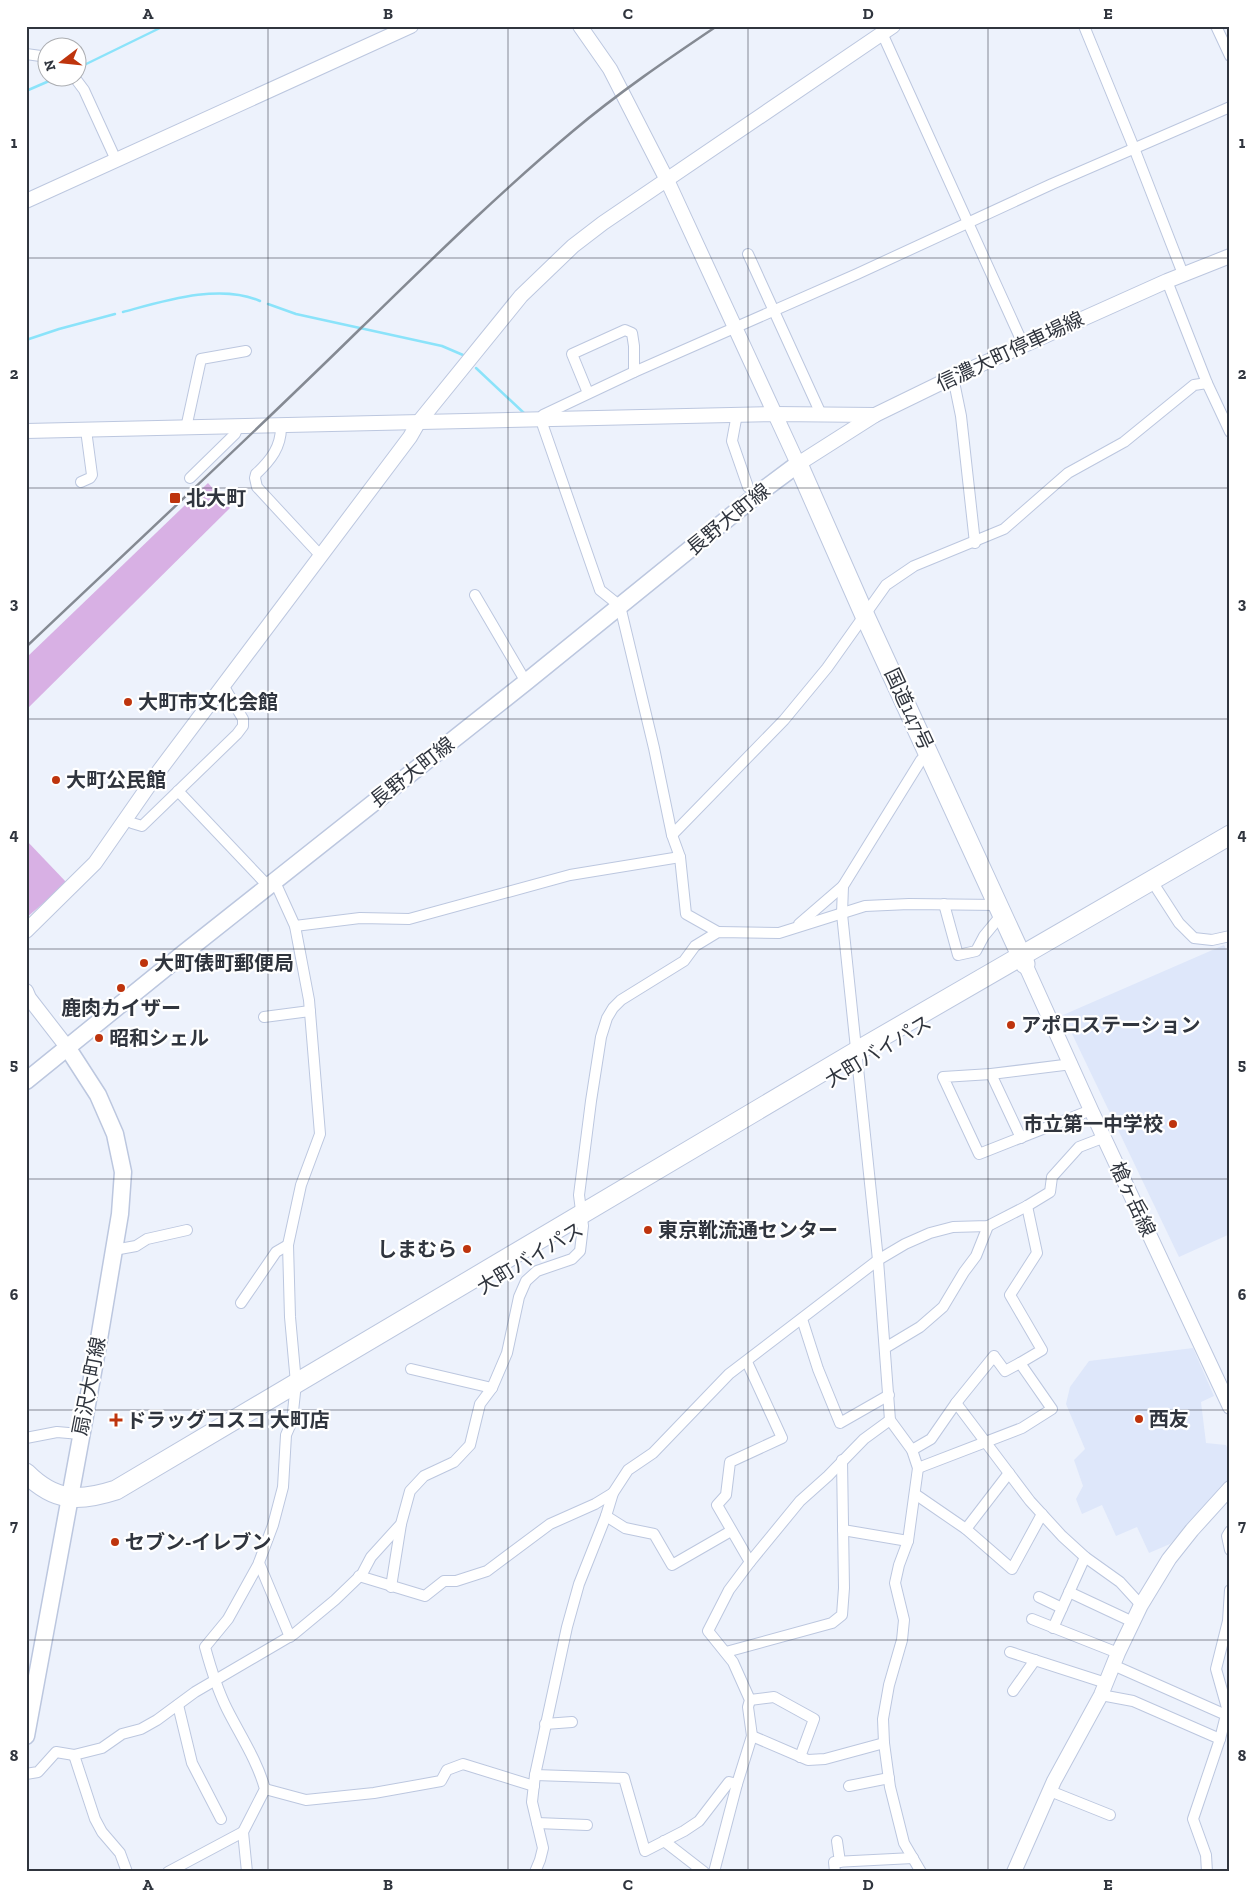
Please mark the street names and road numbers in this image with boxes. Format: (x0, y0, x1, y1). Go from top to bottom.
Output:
street label: 信濃大町停車場線 (932, 306, 1088, 396)
street label: 長野大町線 (682, 478, 774, 560)
street label: 国道147号 (880, 664, 938, 754)
street label: 長野大町線 (365, 732, 459, 812)
street label: 大町バイパス (821, 1010, 935, 1092)
street label: 槍ヶ岳線 (1105, 1158, 1161, 1240)
street label: 大町バイパス (473, 1217, 587, 1299)
street label: 扇沢大町線 (68, 1335, 110, 1437)

